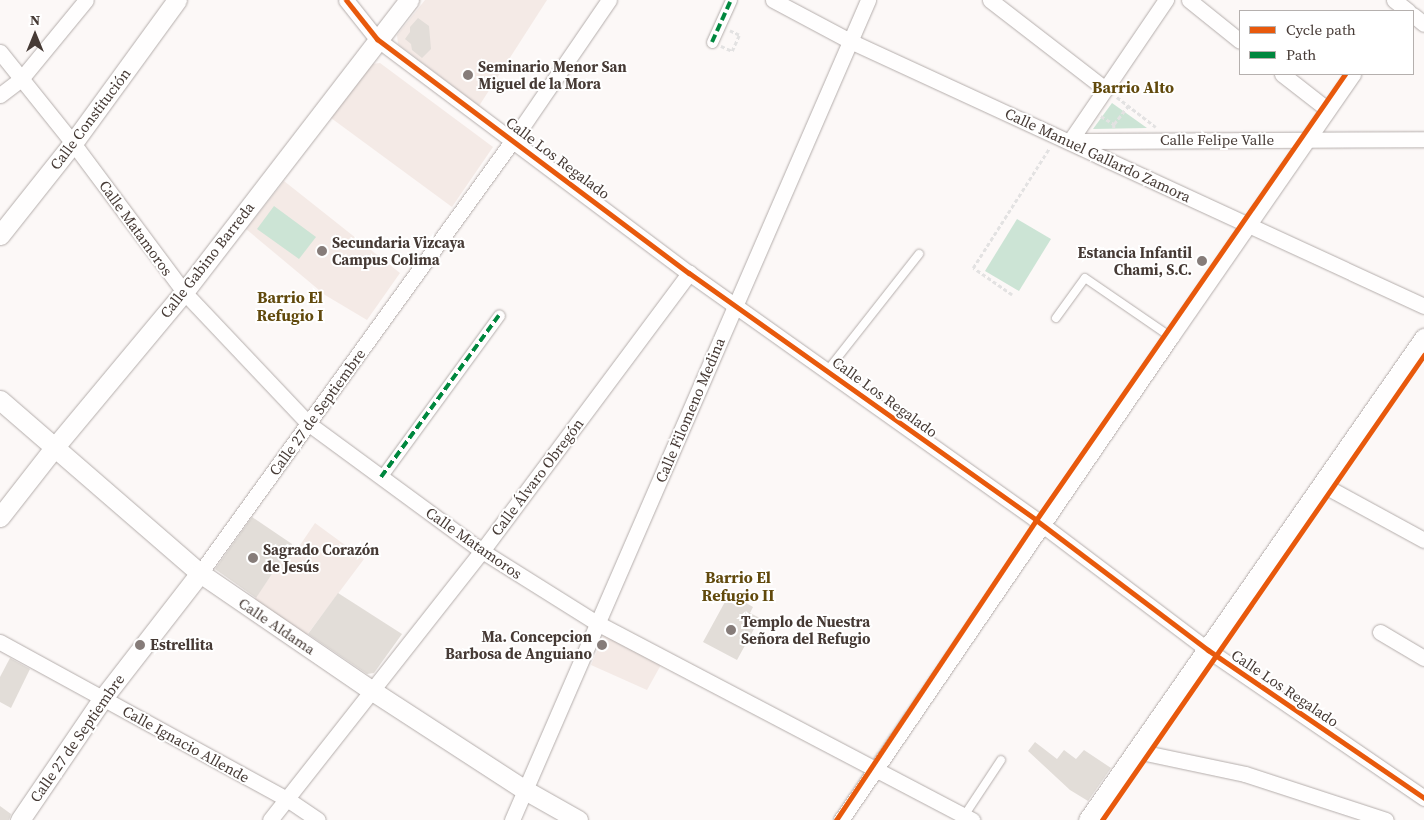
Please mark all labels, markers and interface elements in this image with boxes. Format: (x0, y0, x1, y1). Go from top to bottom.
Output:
north arrow (10, 10, 60, 60)
text: N (30, 10, 40, 30)
legend (1239, 10, 1414, 75)
text: Cycle path (1286, 19, 1356, 40)
text: Path (1286, 44, 1316, 65)
place label: Seminario Menor San Miguel de la Mora (478, 57, 627, 92)
street label: Calle Constitución (46, 65, 134, 173)
marker: Seminario Menor San Miguel de la Mora (462, 69, 474, 81)
district label: Barrio Alto (1092, 77, 1174, 97)
street label: Calle Manuel Gallardo Zamora (1002, 104, 1194, 206)
street label: Calle Los Regalado (502, 113, 614, 203)
street label: Calle Felipe Valle (1160, 131, 1274, 149)
street label: Calle Matamoros (95, 177, 177, 279)
street label: Calle Gabino Barreda (156, 198, 258, 322)
place label: Secundaria Vizcaya Campus Colima (332, 233, 465, 268)
place label: Estancia Infantil Chami, S.C. (1078, 243, 1192, 278)
marker: Secundaria Vizcaya Campus Colima (316, 245, 328, 257)
marker: Estancia Infantil Chami, S.C. (1196, 255, 1208, 267)
district label: Barrio El Refugio I (257, 287, 323, 325)
street label: Calle Filomeno Medina (651, 335, 729, 485)
street label: Calle 27 de Septiembre (265, 345, 369, 479)
street label: Calle Los Regalado (829, 353, 941, 441)
street label: Calle Álvaro Obregón (487, 415, 587, 539)
street label: Calle Matamoros (422, 503, 526, 583)
place label: Sagrado Corazón de Jesús (263, 540, 379, 575)
marker: Sagrado Corazón de Jesús (247, 552, 259, 564)
district label: Barrio El Refugio II (701, 567, 775, 605)
street label: Calle Aldama (235, 594, 319, 658)
place label: Templo de Nuestra Señora del Refugio (741, 612, 871, 647)
marker: Templo de Nuestra Señora del Refugio (725, 624, 737, 636)
place label: Ma. Concepcion Barbosa de Anguiano (445, 627, 592, 662)
place label: Estrellita (150, 636, 213, 654)
marker: Estrellita (134, 639, 146, 651)
marker: Ma. Concepcion Barbosa de Anguiano (596, 639, 608, 651)
street label: Calle Los Regalado (1228, 645, 1342, 731)
street label: Calle 27 de Septiembre (26, 671, 128, 805)
street label: Calle Ignacio Allende (119, 702, 253, 786)

